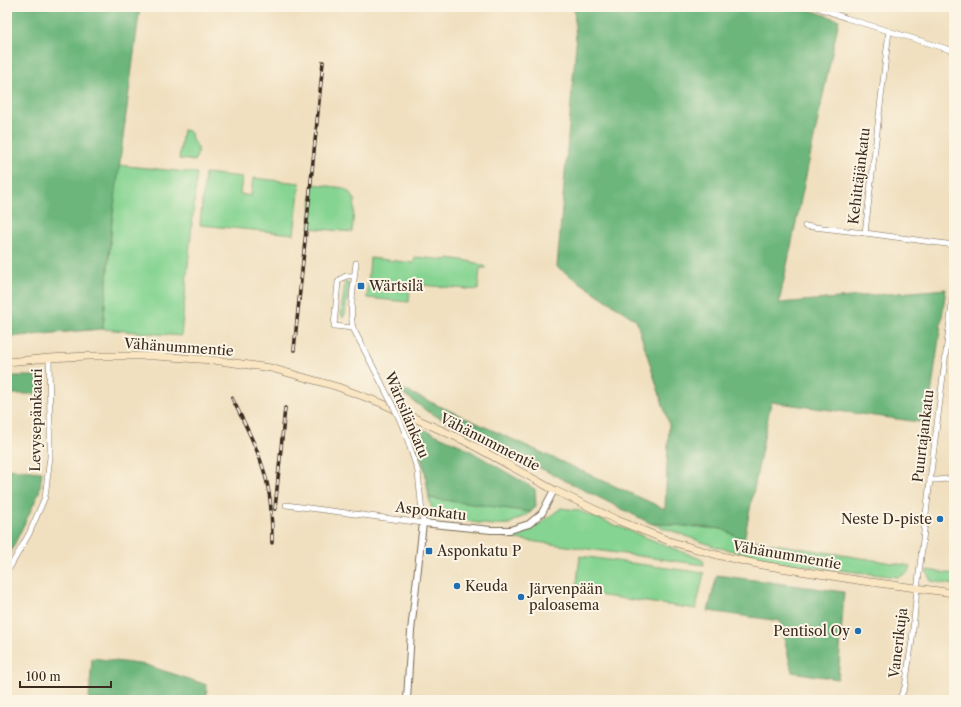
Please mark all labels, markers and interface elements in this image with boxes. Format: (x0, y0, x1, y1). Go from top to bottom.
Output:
street label: Kehittäjänkatu (844, 126, 874, 226)
place label: Wärtsilä (368, 277, 424, 295)
marker: Wärtsilä (356, 281, 366, 291)
street label: Vähänummentie (123, 334, 235, 360)
street label: Levysepänkaari (26, 368, 46, 472)
street label: Wärtsilänkatu (380, 368, 433, 461)
street label: Puurtajankatu (908, 388, 938, 484)
street label: Vähänummentie (436, 409, 543, 475)
street label: Asponkatu (394, 498, 468, 524)
place label: Neste D-piste (841, 510, 932, 528)
marker: Neste D-piste (935, 514, 945, 524)
street label: Vähänummentie (730, 536, 843, 573)
place label: Asponkatu P (436, 542, 521, 560)
marker: Asponkatu P (424, 546, 434, 556)
place label: Keuda (465, 577, 509, 595)
place label: Järvenpään paloasema (527, 580, 603, 614)
marker: Keuda (452, 581, 462, 591)
marker: Järvenpään paloasema (516, 592, 526, 602)
street label: Vanerikuja (885, 606, 911, 680)
place label: Pentisol Oy (773, 622, 850, 640)
marker: Pentisol Oy (853, 626, 863, 636)
scale bar (20, 663, 111, 689)
text: 100 m (26, 669, 61, 684)

